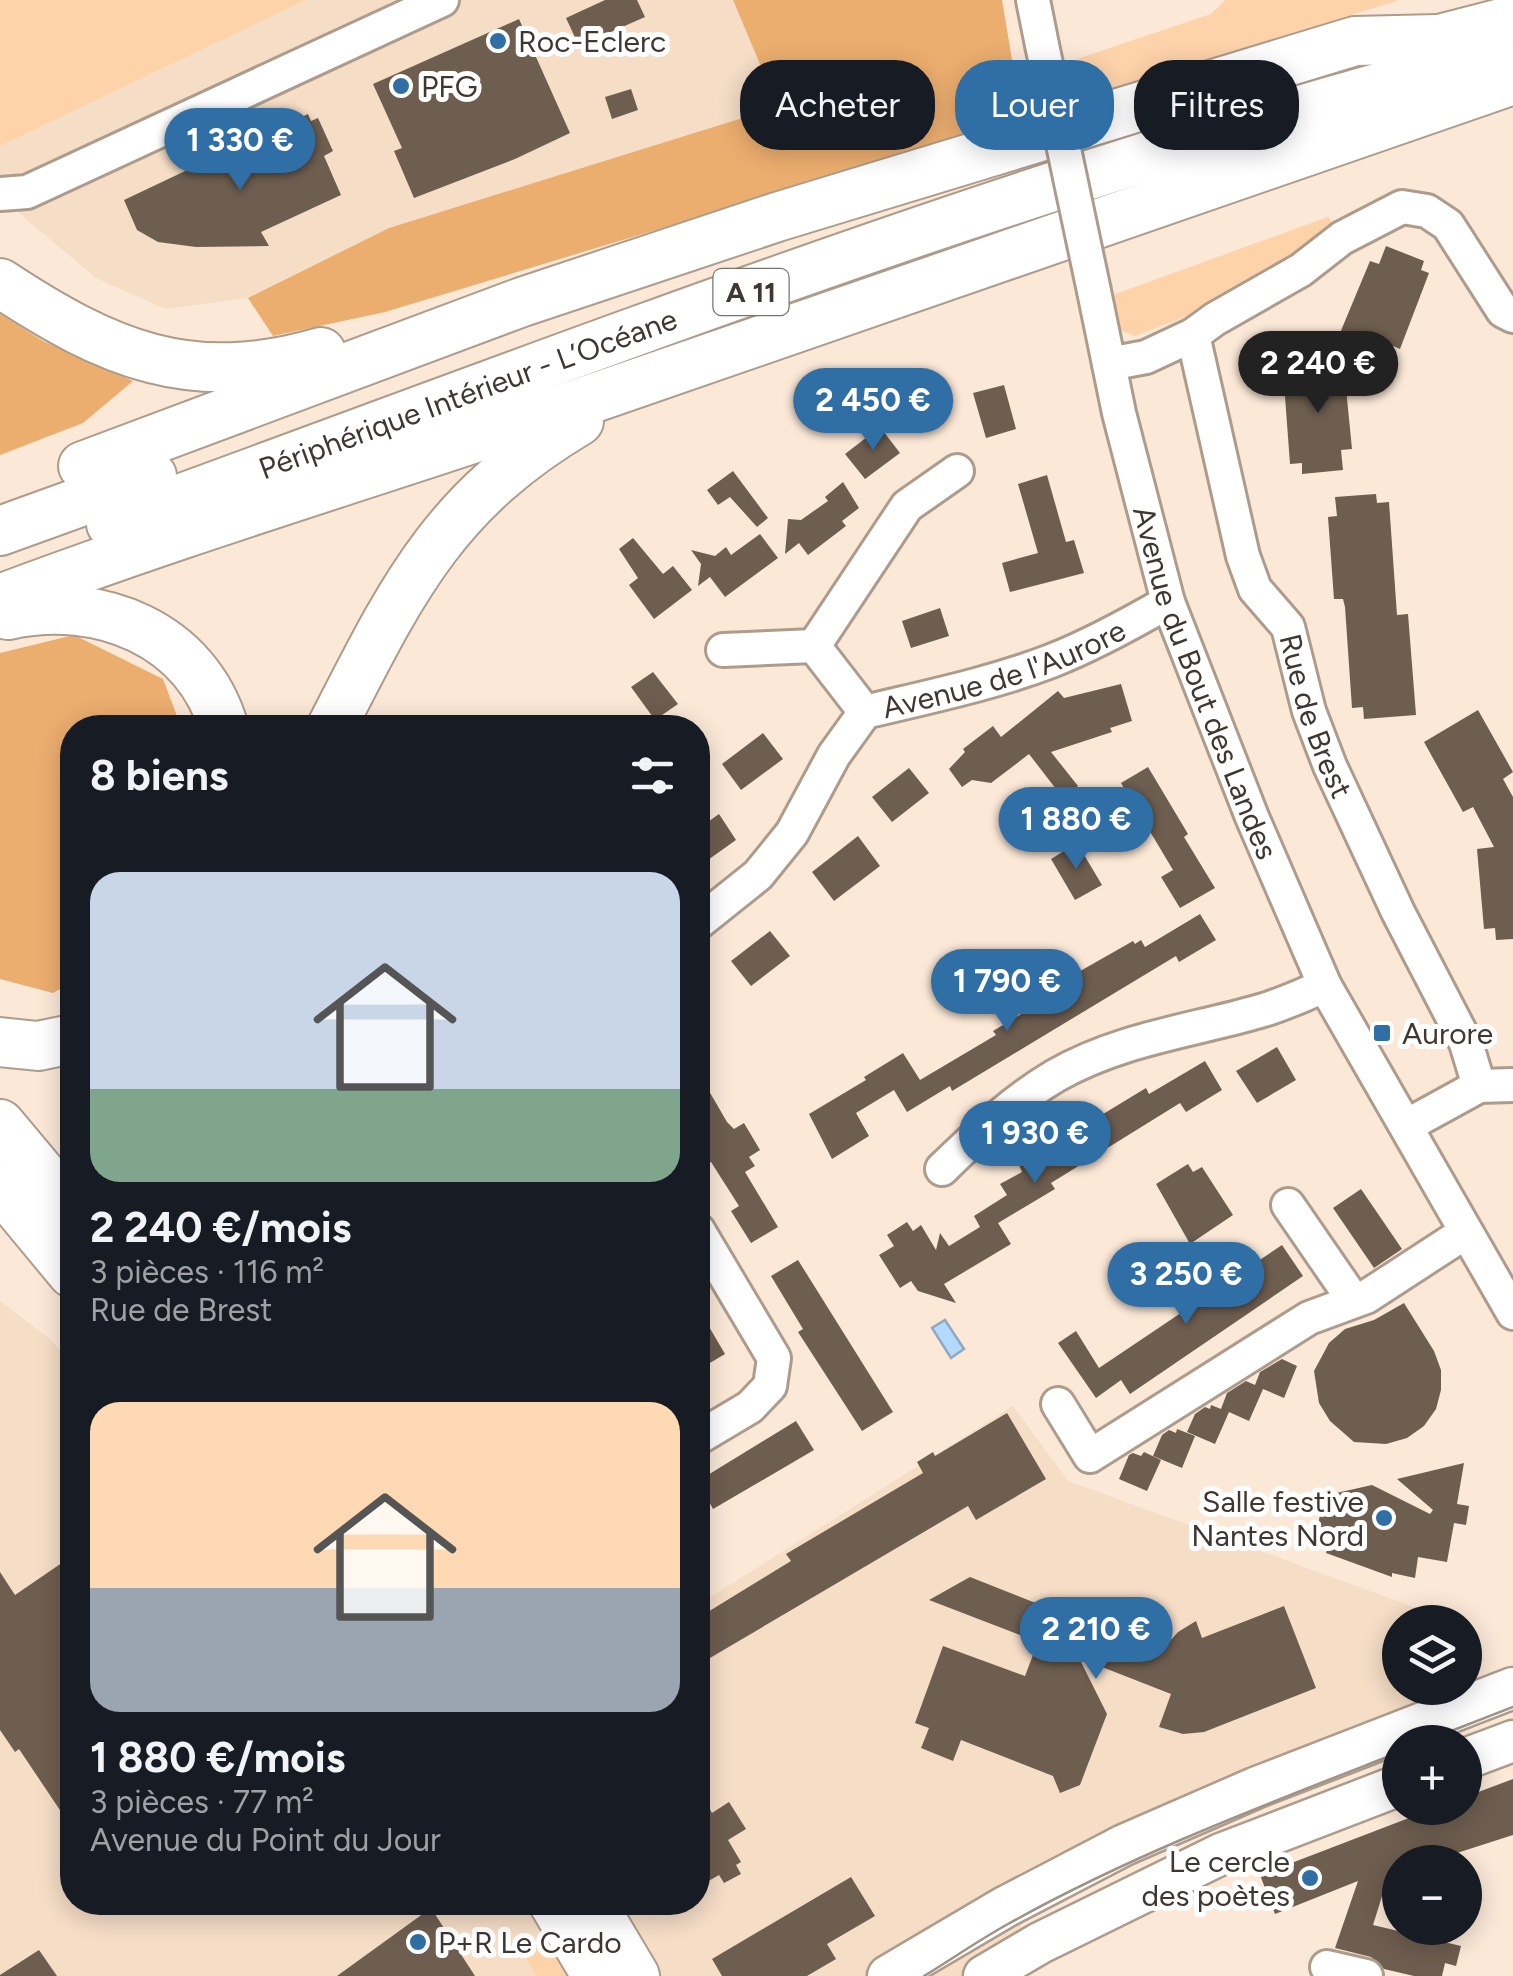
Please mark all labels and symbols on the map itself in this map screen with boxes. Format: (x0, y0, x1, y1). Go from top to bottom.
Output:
place label: Roc-Eclerc (518, 23, 666, 60)
marker: Roc-Eclerc (487, 30, 509, 52)
place label: PFG (421, 68, 477, 105)
marker: PFG (390, 75, 412, 97)
pin: 1 330 € (148, 108, 332, 193)
road number: A 11 (714, 269, 788, 315)
street label: Périphérique Intérieur - L’Océane (254, 300, 682, 487)
pin: 2 240 € (1226, 331, 1410, 416)
pin: 2 450 € (781, 368, 965, 453)
street label: Avenue du Bout des Landes (1125, 502, 1286, 865)
street label: Avenue de l'Aurore (879, 611, 1132, 726)
street label: Rue de Brest (1272, 630, 1361, 804)
pin: 1 880 € (984, 787, 1168, 872)
pin: 1 790 € (915, 949, 1099, 1034)
place label: Aurore (1402, 1015, 1493, 1052)
marker: Aurore (1371, 1022, 1393, 1044)
pin: 1 930 € (943, 1101, 1127, 1186)
pin: 3 250 € (1094, 1242, 1278, 1327)
place label: Salle festive Nantes Nord (1191, 1483, 1364, 1554)
marker: Salle festive Nantes Nord (1373, 1507, 1395, 1529)
pin: 2 210 € (1004, 1597, 1188, 1682)
place label: Le cercle des poètes (1141, 1843, 1290, 1914)
marker: Le cercle des poètes (1299, 1867, 1321, 1889)
place label: P+R Le Cardo (438, 1924, 622, 1961)
marker: P+R Le Cardo (407, 1931, 429, 1953)

